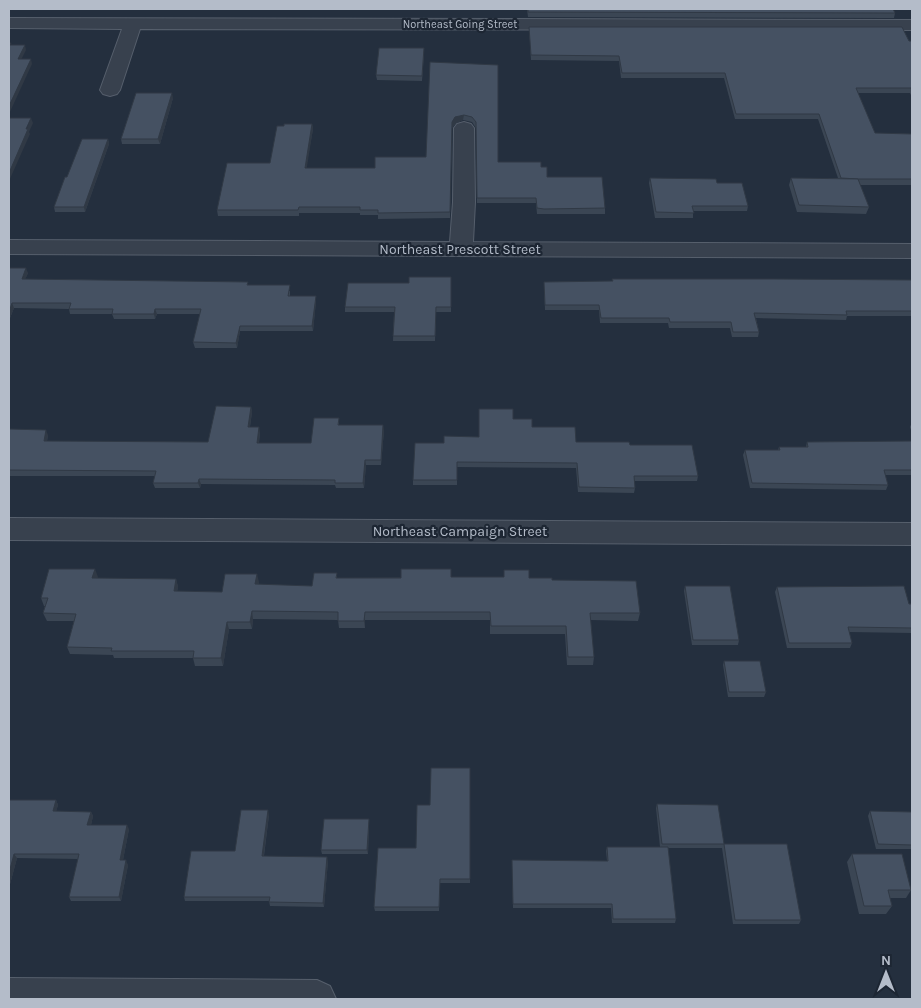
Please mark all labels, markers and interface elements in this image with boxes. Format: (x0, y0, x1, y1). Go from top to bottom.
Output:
street label: Northeast Going Street (403, 18, 517, 31)
street label: Northeast Prescott Street (379, 241, 541, 258)
street label: Northeast Campaign Street (373, 523, 547, 540)
north arrow (861, 948, 911, 998)
text: N (881, 952, 891, 969)

